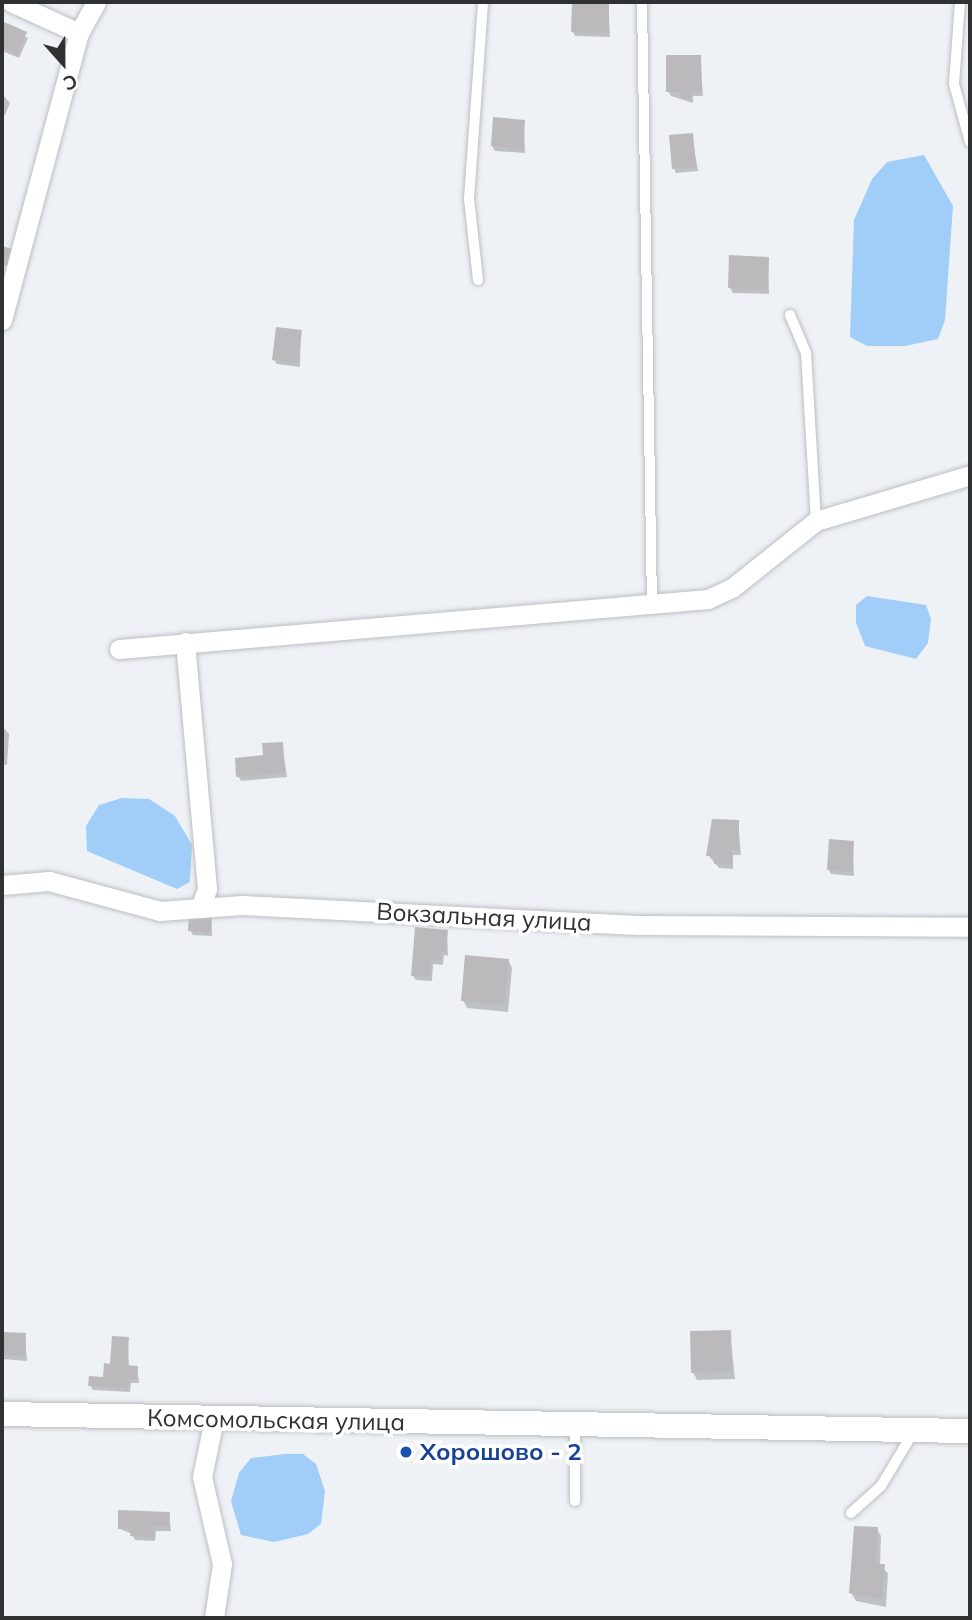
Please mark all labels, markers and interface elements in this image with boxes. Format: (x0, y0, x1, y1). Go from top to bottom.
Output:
north arrow (28, 28, 98, 98)
text: С (60, 69, 81, 96)
street label: Вокзальная улица (376, 897, 592, 937)
street label: Комсомольская улица (147, 1403, 405, 1437)
place label: Хорошово - 2 (420, 1438, 582, 1466)
marker: Хорошово - 2 (398, 1444, 414, 1460)

